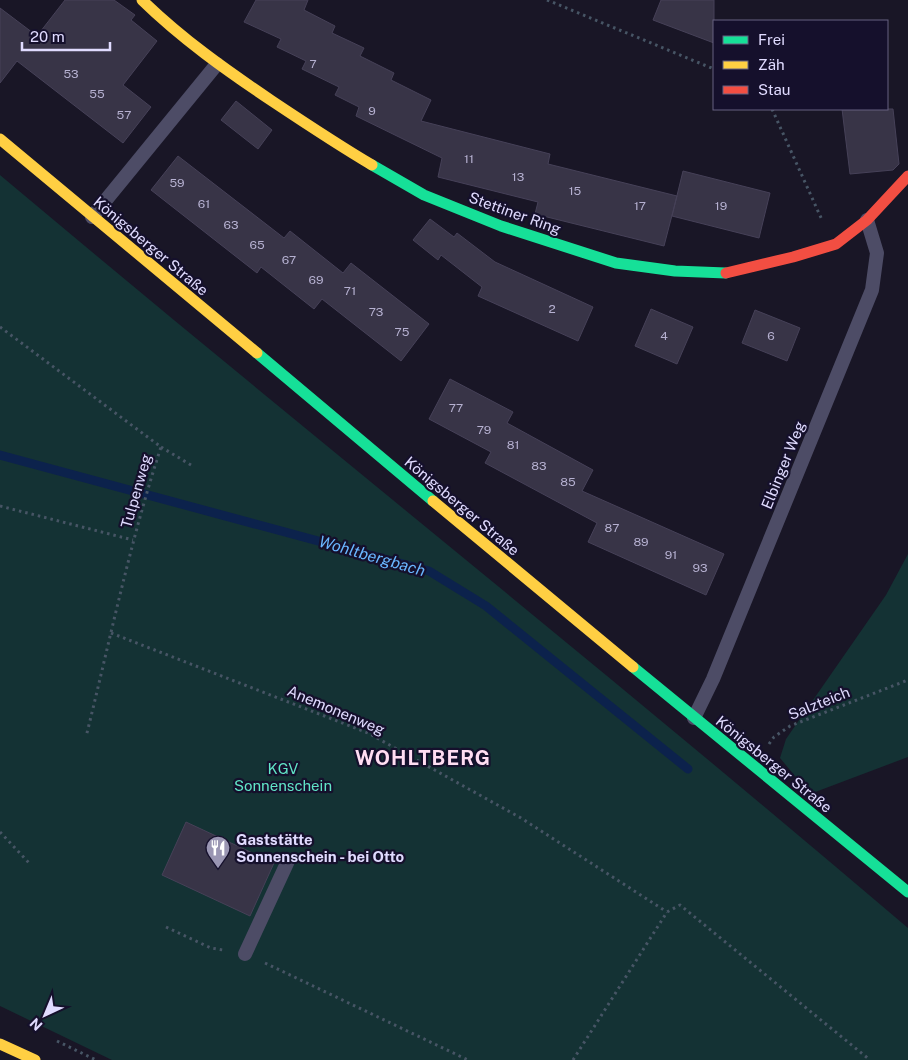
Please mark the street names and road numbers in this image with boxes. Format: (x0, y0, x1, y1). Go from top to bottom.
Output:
street label: Stettiner Ring (467, 188, 563, 238)
street label: Königsberger Straße (90, 193, 212, 299)
street label: Elbinger Weg (758, 419, 808, 511)
street label: Tulpenweg (117, 452, 155, 530)
street label: Königsberger Straße (401, 453, 523, 559)
street label: Anemonenweg (285, 682, 387, 738)
street label: Salzteich (786, 683, 852, 723)
street label: Königsberger Straße (713, 712, 835, 816)

